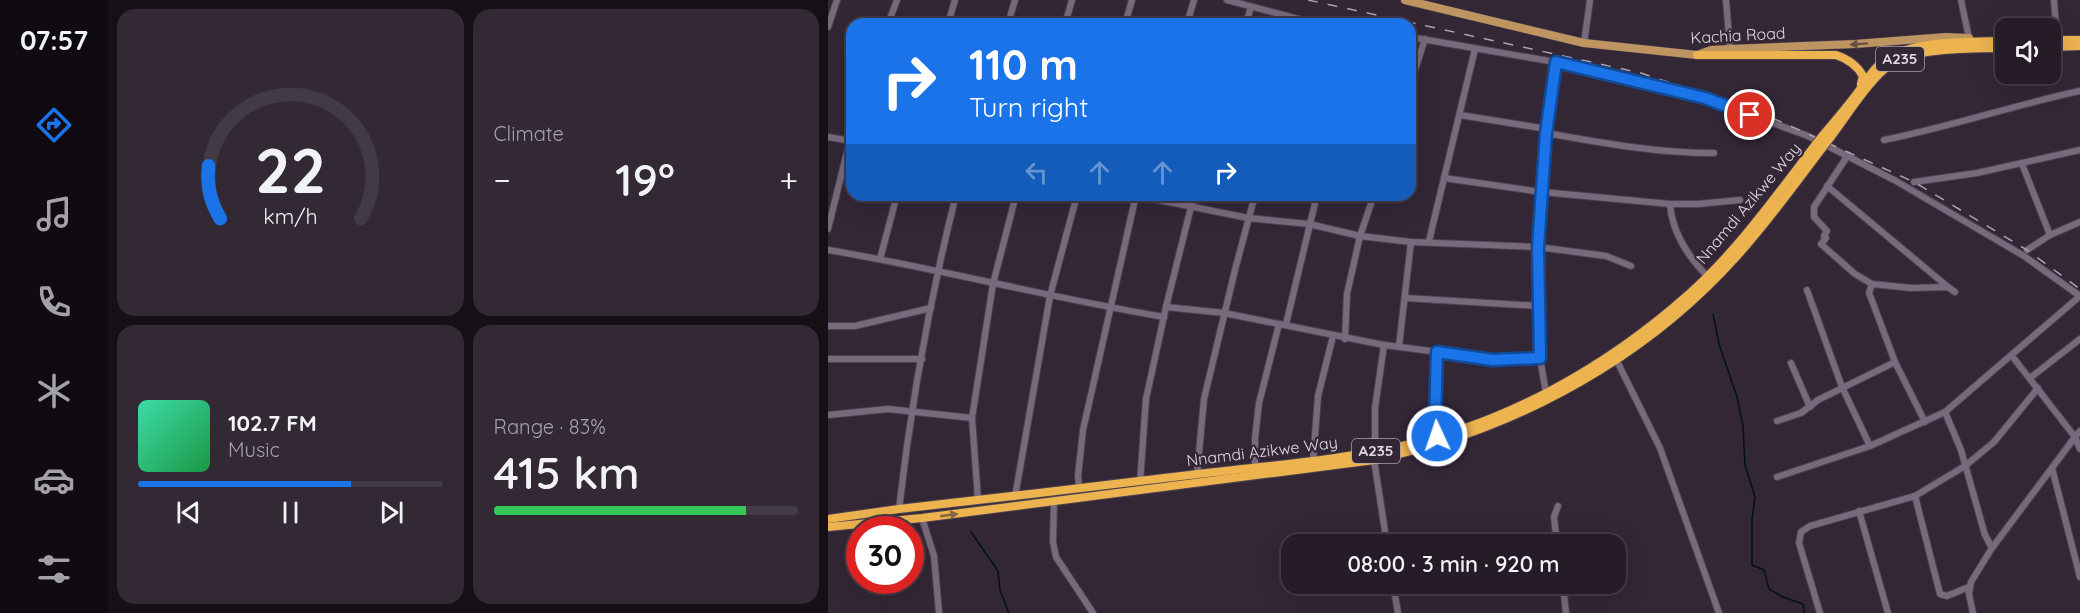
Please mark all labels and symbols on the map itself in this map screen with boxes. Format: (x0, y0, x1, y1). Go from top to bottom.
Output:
street label: Kachia Road (1690, 23, 1786, 47)
one-way arrow (1849, 39, 1868, 49)
road number: A235 (1876, 47, 1924, 71)
pin (1724, 89, 1775, 140)
street label: Nnamdi Azikwe Way (1691, 138, 1805, 268)
position arrow (1405, 404, 1469, 468)
street label: Nnamdi Azikwe Way (1185, 432, 1339, 470)
road number: A235 (1352, 439, 1400, 463)
one-way arrow (939, 510, 958, 519)
speed limit sign: 30 (846, 516, 924, 594)

